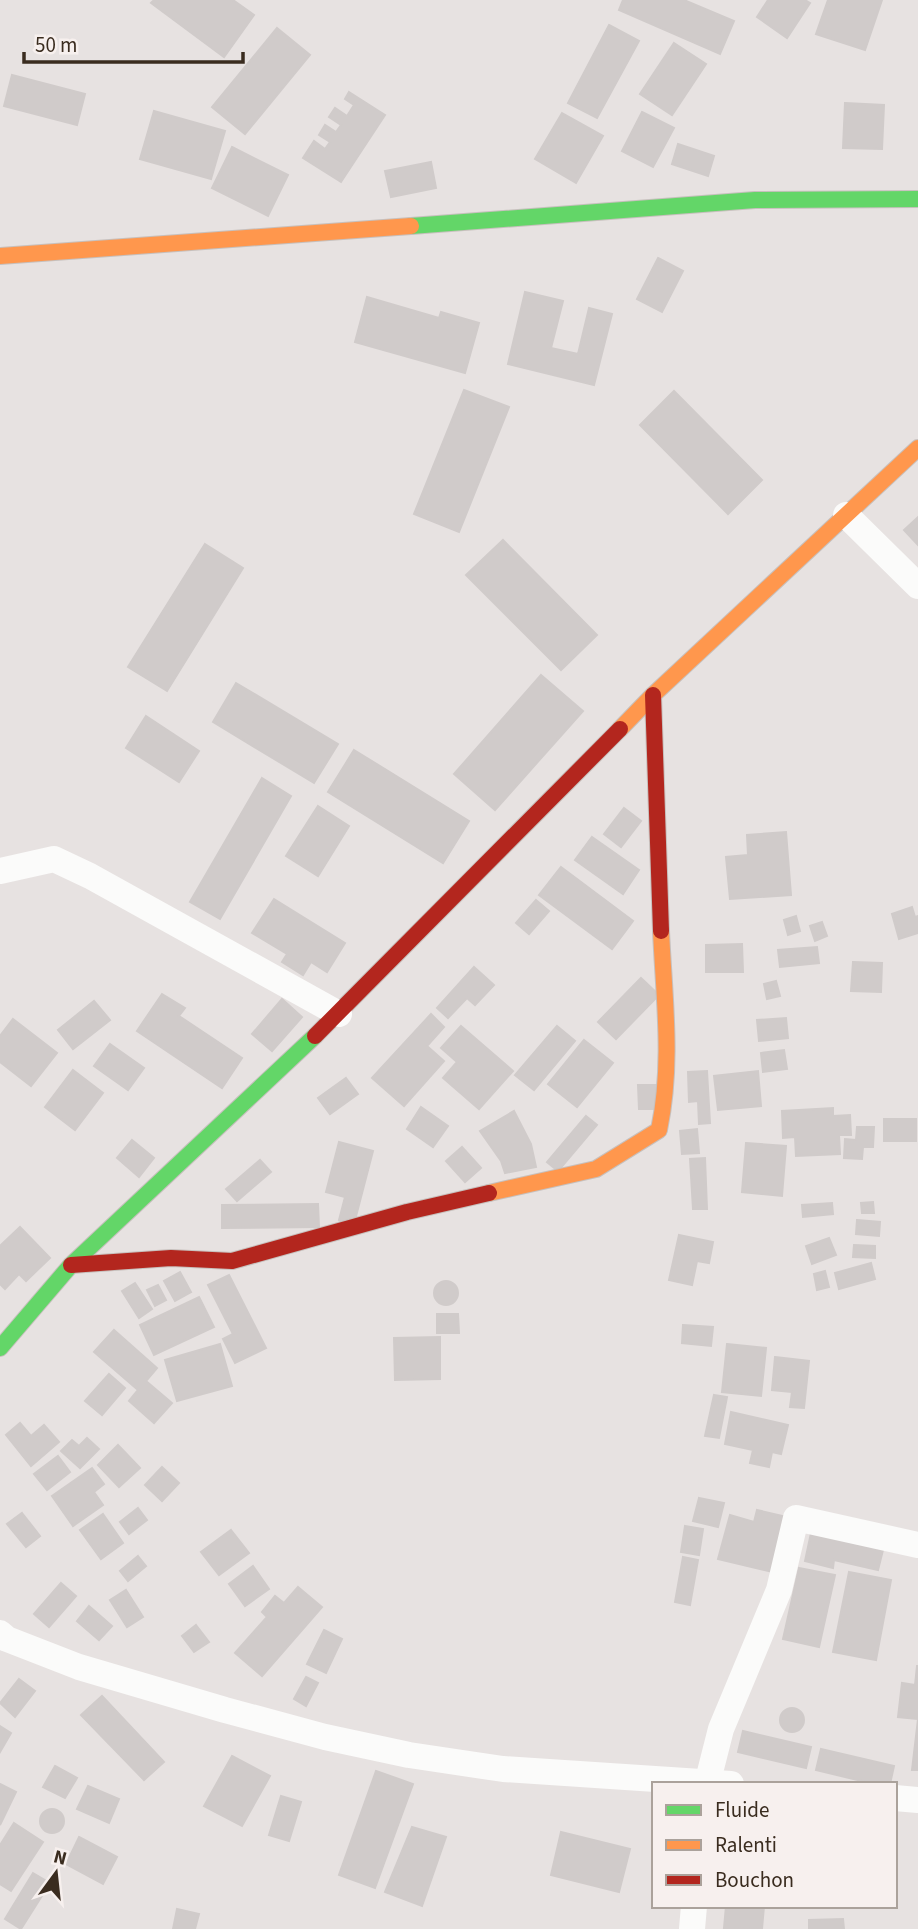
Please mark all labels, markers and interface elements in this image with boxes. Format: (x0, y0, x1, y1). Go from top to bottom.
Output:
scale bar (24, 21, 243, 65)
text: 50 m (35, 30, 77, 60)
legend (652, 1782, 897, 1908)
text: Fluide (715, 1795, 769, 1825)
text: Ralenti (715, 1830, 777, 1860)
north arrow (21, 1838, 91, 1908)
text: N (50, 1843, 70, 1873)
text: Bouchon (715, 1865, 794, 1895)

